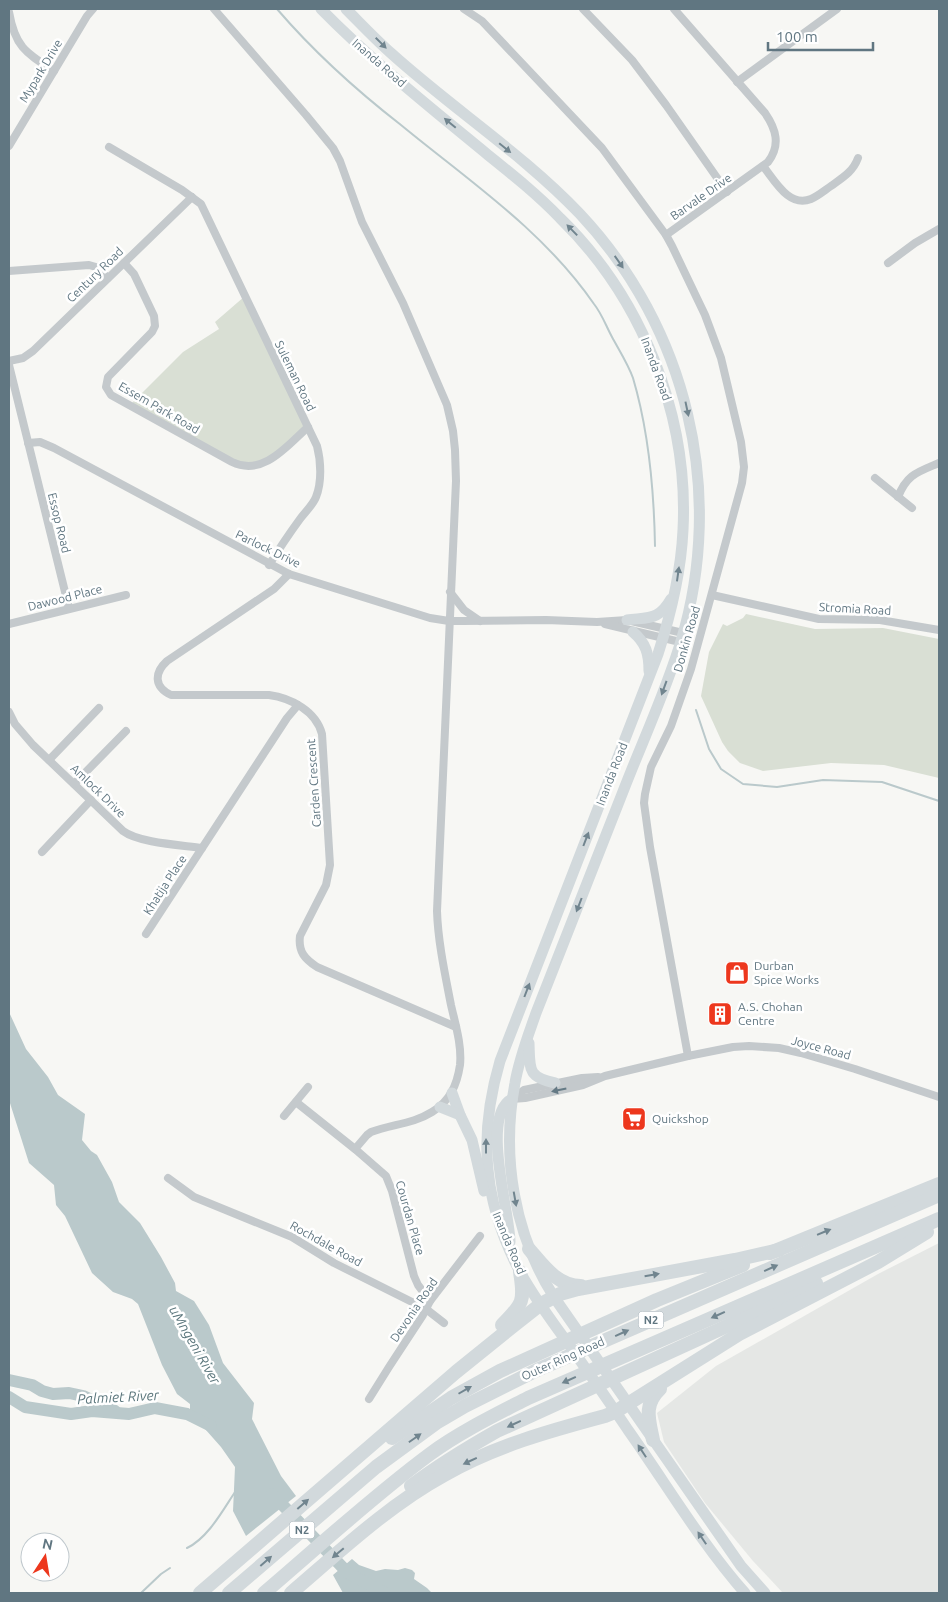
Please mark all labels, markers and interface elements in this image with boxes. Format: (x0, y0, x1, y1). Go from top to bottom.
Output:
scale bar (768, 20, 873, 52)
text: 100 m (776, 28, 818, 45)
street label: Inanda Road (350, 36, 409, 89)
street label: Mypark Drive (17, 37, 64, 105)
one-way arrow (374, 37, 386, 49)
one-way arrow (444, 118, 457, 129)
one-way arrow (498, 142, 511, 153)
street label: Barvale Drive (668, 171, 734, 222)
one-way arrow (567, 224, 579, 236)
street label: Century Road (64, 244, 126, 305)
one-way arrow (614, 255, 625, 268)
street label: Inanda Road (639, 335, 674, 402)
street label: Suleman Road (273, 338, 318, 413)
street label: Essem Park Road (117, 379, 202, 436)
one-way arrow (683, 402, 691, 417)
street label: Essop Road (46, 491, 73, 554)
street label: Parlock Drive (234, 527, 303, 570)
one-way arrow (674, 566, 682, 582)
street label: Dawood Place (26, 582, 104, 613)
street label: Stromia Road (819, 600, 892, 617)
street label: Donkin Road (671, 604, 702, 674)
one-way arrow (659, 681, 667, 695)
street label: Carden Crescent (304, 738, 323, 828)
street label: Inanda Road (594, 740, 630, 807)
street label: Amlock Drive (68, 761, 128, 820)
one-way arrow (583, 831, 591, 846)
street label: Khatija Place (140, 852, 189, 917)
one-way arrow (574, 898, 582, 912)
place label: Durban Spice Works (754, 959, 819, 986)
shop icon: Durban Spice Works (724, 960, 750, 986)
one-way arrow (524, 983, 532, 997)
place label: A.S. Chohan Centre (738, 1000, 803, 1027)
building icon: A.S. Chohan Centre (707, 1001, 733, 1027)
street label: Joyce Road (790, 1033, 852, 1062)
one-way arrow (551, 1087, 567, 1095)
supermarket icon: Quickshop (621, 1106, 647, 1132)
place label: Quickshop (652, 1112, 709, 1125)
one-way arrow (483, 1138, 491, 1154)
street label: Courdan Place (394, 1179, 427, 1257)
one-way arrow (512, 1192, 520, 1208)
street label: Inanda Road (490, 1210, 528, 1276)
street label: Rochdale Road (288, 1218, 365, 1269)
one-way arrow (817, 1227, 831, 1235)
one-way arrow (764, 1263, 778, 1271)
one-way arrow (645, 1271, 661, 1279)
street label: Devonia Road (387, 1275, 440, 1344)
water label: uMngeni River (166, 1303, 224, 1387)
one-way arrow (711, 1311, 725, 1319)
road number: N2 (638, 1312, 664, 1328)
one-way arrow (615, 1328, 629, 1336)
street label: Outer Ring Road (519, 1334, 606, 1383)
one-way arrow (562, 1377, 576, 1385)
one-way arrow (459, 1385, 472, 1394)
water label: Palmiet River (77, 1387, 160, 1407)
one-way arrow (507, 1420, 521, 1428)
one-way arrow (408, 1433, 422, 1443)
one-way arrow (637, 1444, 647, 1457)
one-way arrow (463, 1458, 477, 1466)
one-way arrow (296, 1498, 308, 1510)
road number: N2 (290, 1522, 314, 1538)
one-way arrow (697, 1531, 707, 1545)
north arrow (20, 1532, 70, 1582)
text: N (41, 1535, 54, 1553)
one-way arrow (332, 1548, 345, 1559)
one-way arrow (259, 1556, 272, 1567)

